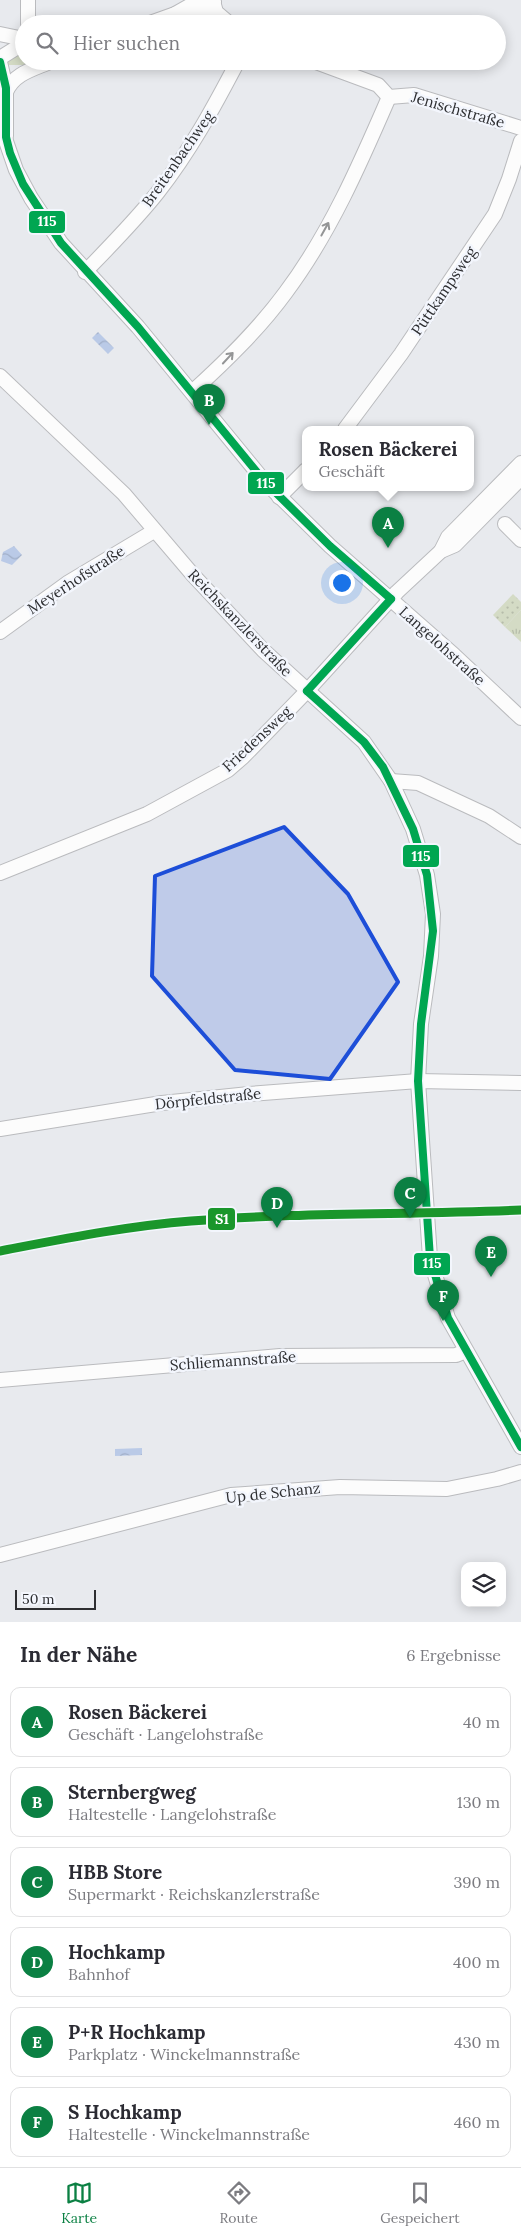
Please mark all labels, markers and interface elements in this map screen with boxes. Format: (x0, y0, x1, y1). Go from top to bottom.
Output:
search box (15, 15, 506, 70)
icon: search (33, 29, 61, 57)
text: Hier suchen (73, 31, 180, 55)
street label: Jenischstraße (408, 87, 507, 132)
street label: Breitenbachweg (137, 106, 218, 210)
line badge: 115 (28, 210, 66, 234)
text: 115 (38, 212, 57, 230)
one-way arrow (321, 223, 331, 237)
street label: Püttkampsweg (407, 242, 481, 339)
one-way arrow (222, 352, 234, 365)
pin: B (193, 384, 225, 425)
popup (302, 426, 474, 491)
text: Rosen Bäckerei (319, 437, 457, 461)
text: Geschäft (319, 461, 385, 481)
line badge: 115 (247, 471, 285, 495)
text: 115 (257, 474, 276, 492)
pin: A (372, 507, 404, 548)
street label: Meyerhofstraße (24, 541, 128, 618)
street label: Reichskanzlerstraße (184, 565, 297, 680)
your location (329, 570, 355, 596)
street label: Langelohstraße (395, 602, 489, 689)
street label: Friedensweg (218, 701, 296, 776)
line badge: 115 (402, 844, 440, 868)
text: 115 (412, 847, 431, 865)
street label: Dörpfeldstraße (154, 1083, 262, 1114)
pin: C (394, 1177, 426, 1218)
pin: D (261, 1187, 293, 1228)
line badge: S1 (207, 1207, 236, 1231)
text: S1 (215, 1210, 229, 1228)
pin: E (475, 1236, 507, 1277)
line badge: 115 (413, 1252, 451, 1276)
text: 115 (423, 1254, 442, 1272)
pin: F (427, 1280, 459, 1321)
street label: Schliemannstraße (169, 1347, 297, 1374)
street label: Up de Schanz (225, 1478, 321, 1507)
map controls (461, 1562, 506, 1607)
button: layers (461, 1562, 506, 1607)
scale bar (15, 1587, 96, 1610)
text: 50 m (22, 1590, 55, 1608)
text: In der Nähe (20, 1641, 137, 1668)
text: 6 Ergebnisse (406, 1645, 501, 1665)
text: Rosen Bäckerei (68, 1700, 207, 1724)
text: A (32, 1712, 42, 1732)
text: 40 m (463, 1712, 500, 1732)
text: Geschäft · Langelohstraße (68, 1724, 263, 1744)
text: Sternbergweg (68, 1780, 196, 1804)
text: B (32, 1792, 42, 1812)
text: 130 m (457, 1792, 500, 1812)
text: Haltestelle · Langelohstraße (68, 1804, 276, 1824)
text: HBB Store (68, 1860, 162, 1884)
text: C (31, 1872, 43, 1892)
text: 390 m (453, 1872, 500, 1892)
text: Supermarkt · Reichskanzlerstraße (68, 1884, 320, 1904)
text: Hochkamp (68, 1940, 165, 1964)
text: D (31, 1952, 43, 1972)
text: 400 m (453, 1952, 500, 1972)
text: Bahnhof (68, 1964, 130, 1984)
text: P+R Hochkamp (68, 2020, 205, 2044)
text: E (32, 2032, 42, 2052)
text: 430 m (454, 2032, 500, 2052)
text: Parkplatz · Winckelmannstraße (68, 2044, 300, 2064)
text: S Hochkamp (68, 2100, 182, 2124)
text: F (32, 2112, 42, 2132)
text: 460 m (454, 2112, 500, 2132)
text: Haltestelle · Winckelmannstraße (68, 2124, 310, 2144)
tab: Karte (61, 2179, 97, 2227)
tab: Route (220, 2179, 258, 2227)
tab: Gespeichert (380, 2179, 460, 2227)

